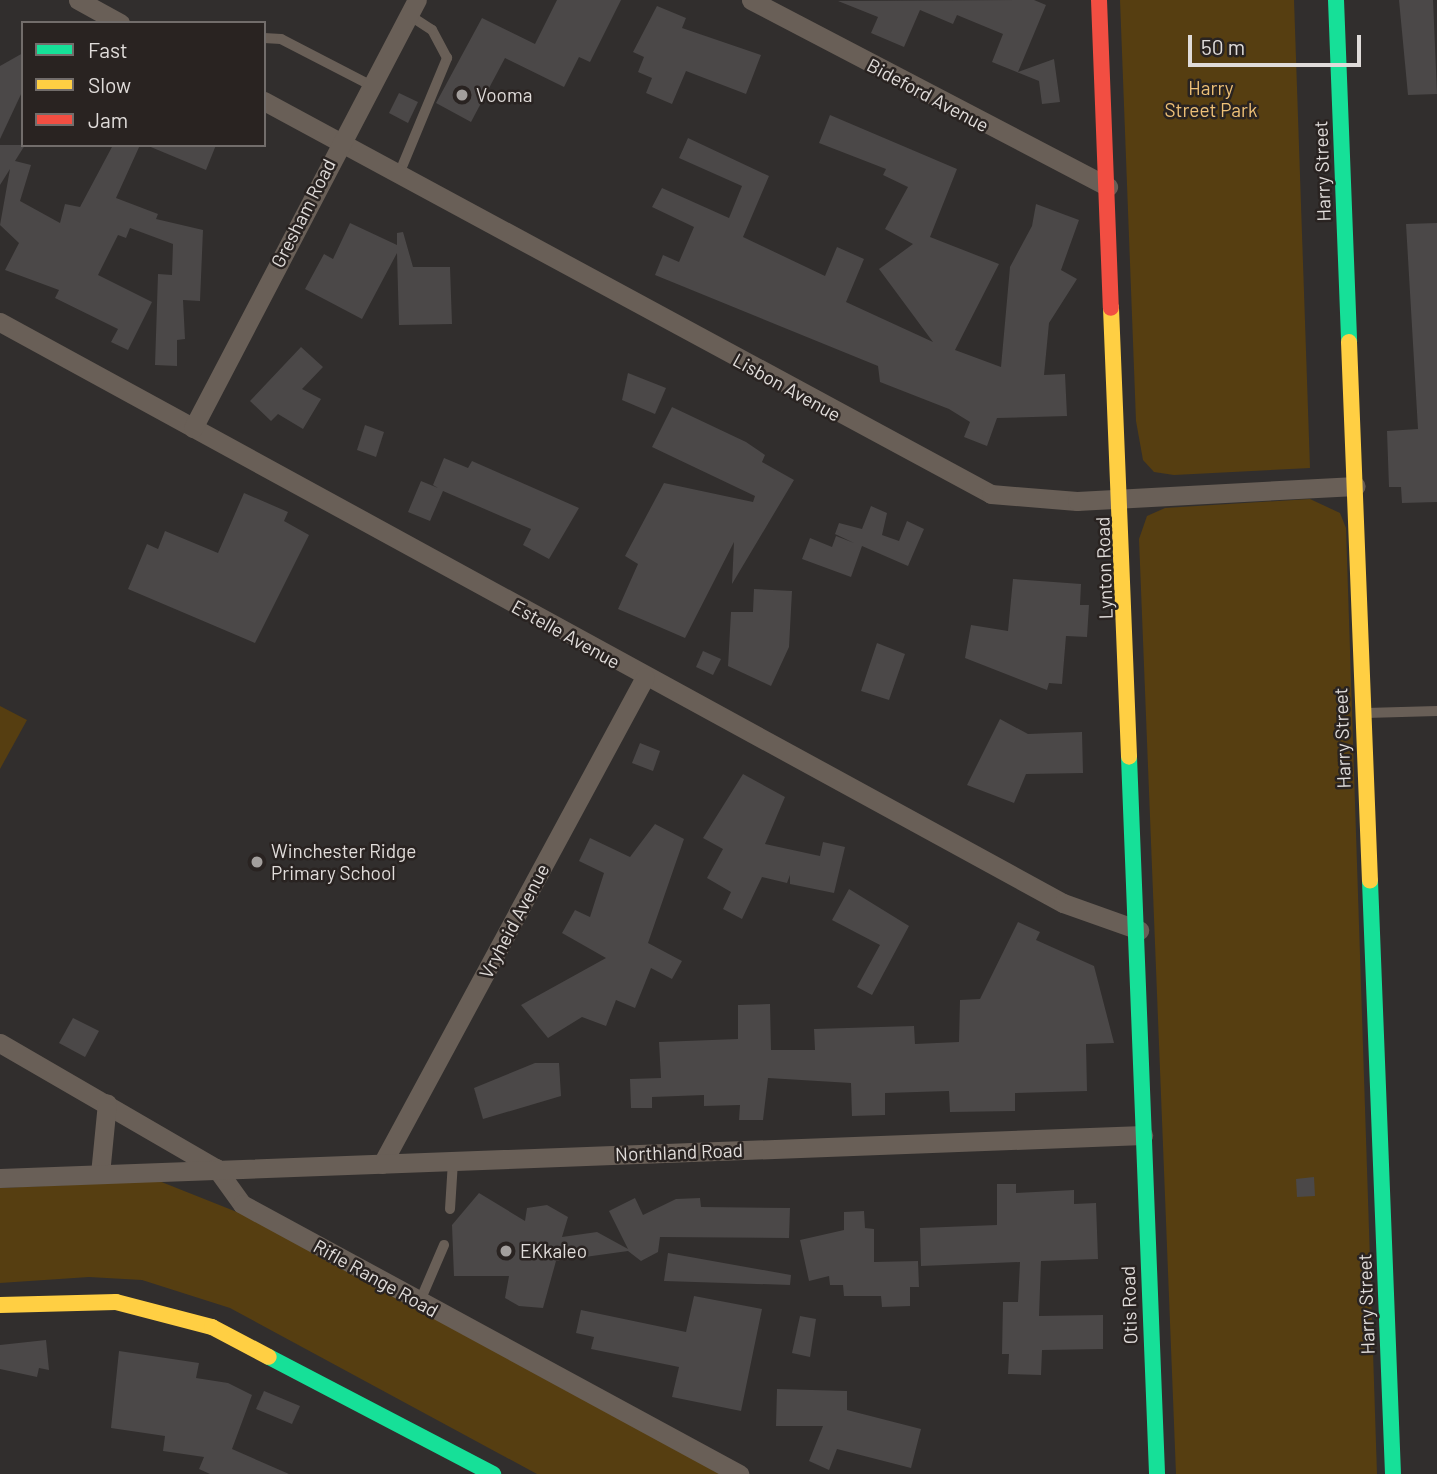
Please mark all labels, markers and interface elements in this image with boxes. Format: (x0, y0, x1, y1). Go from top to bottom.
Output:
legend (21, 21, 266, 147)
scale bar (1192, 21, 1365, 65)
text: 50 m (1201, 34, 1245, 59)
text: Fast (88, 37, 128, 62)
street label: Bideford Avenue (863, 53, 993, 137)
text: Slow (88, 72, 131, 97)
park label: Harry Street Park (1164, 77, 1258, 121)
place label: Vooma (476, 84, 532, 106)
marker: Vooma (454, 87, 470, 103)
text: Jam (88, 107, 128, 132)
street label: Harry Street (1309, 120, 1335, 222)
street label: Gresham Road (266, 155, 340, 271)
street label: Lisbon Avenue (729, 348, 845, 426)
street label: Lynton Road (1091, 516, 1117, 620)
street label: Estelle Avenue (508, 595, 624, 673)
street label: Harry Street (1329, 687, 1355, 789)
place label: Winchester Ridge Primary School (271, 840, 416, 884)
marker: Winchester Ridge Primary School (249, 854, 265, 870)
street label: Vryheid Avenue (474, 860, 554, 982)
street label: Northland Road (615, 1138, 743, 1166)
street label: Rifle Range Road (310, 1234, 442, 1322)
place label: EKkaleo (520, 1240, 587, 1262)
marker: EKkaleo (498, 1243, 514, 1259)
street label: Harry Street (1353, 1253, 1379, 1355)
street label: Otis Road (1116, 1265, 1142, 1345)

